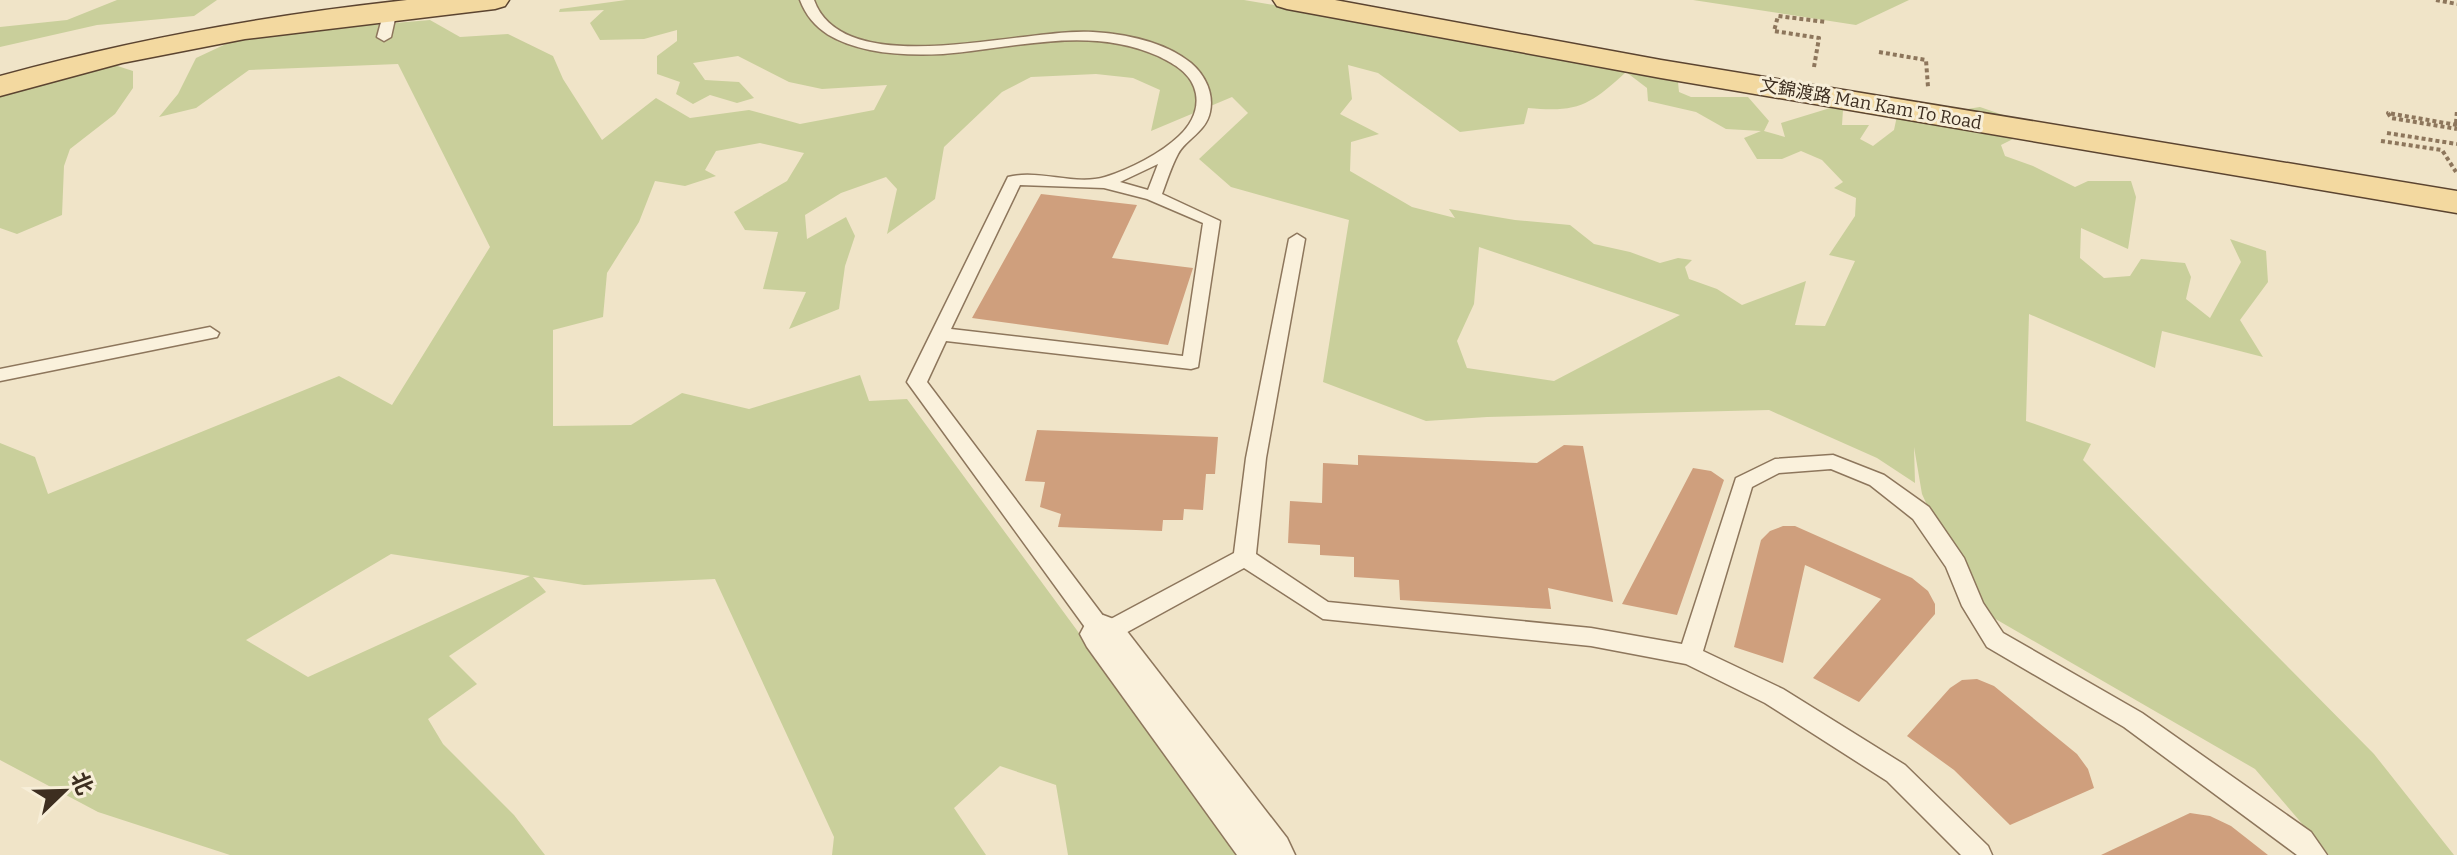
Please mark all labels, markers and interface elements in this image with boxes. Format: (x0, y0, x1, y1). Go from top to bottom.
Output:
street label: 文錦渡路 Man Kam To Road (1758, 74, 1984, 134)
north arrow (24, 751, 104, 831)
text: 北 (65, 768, 99, 799)

